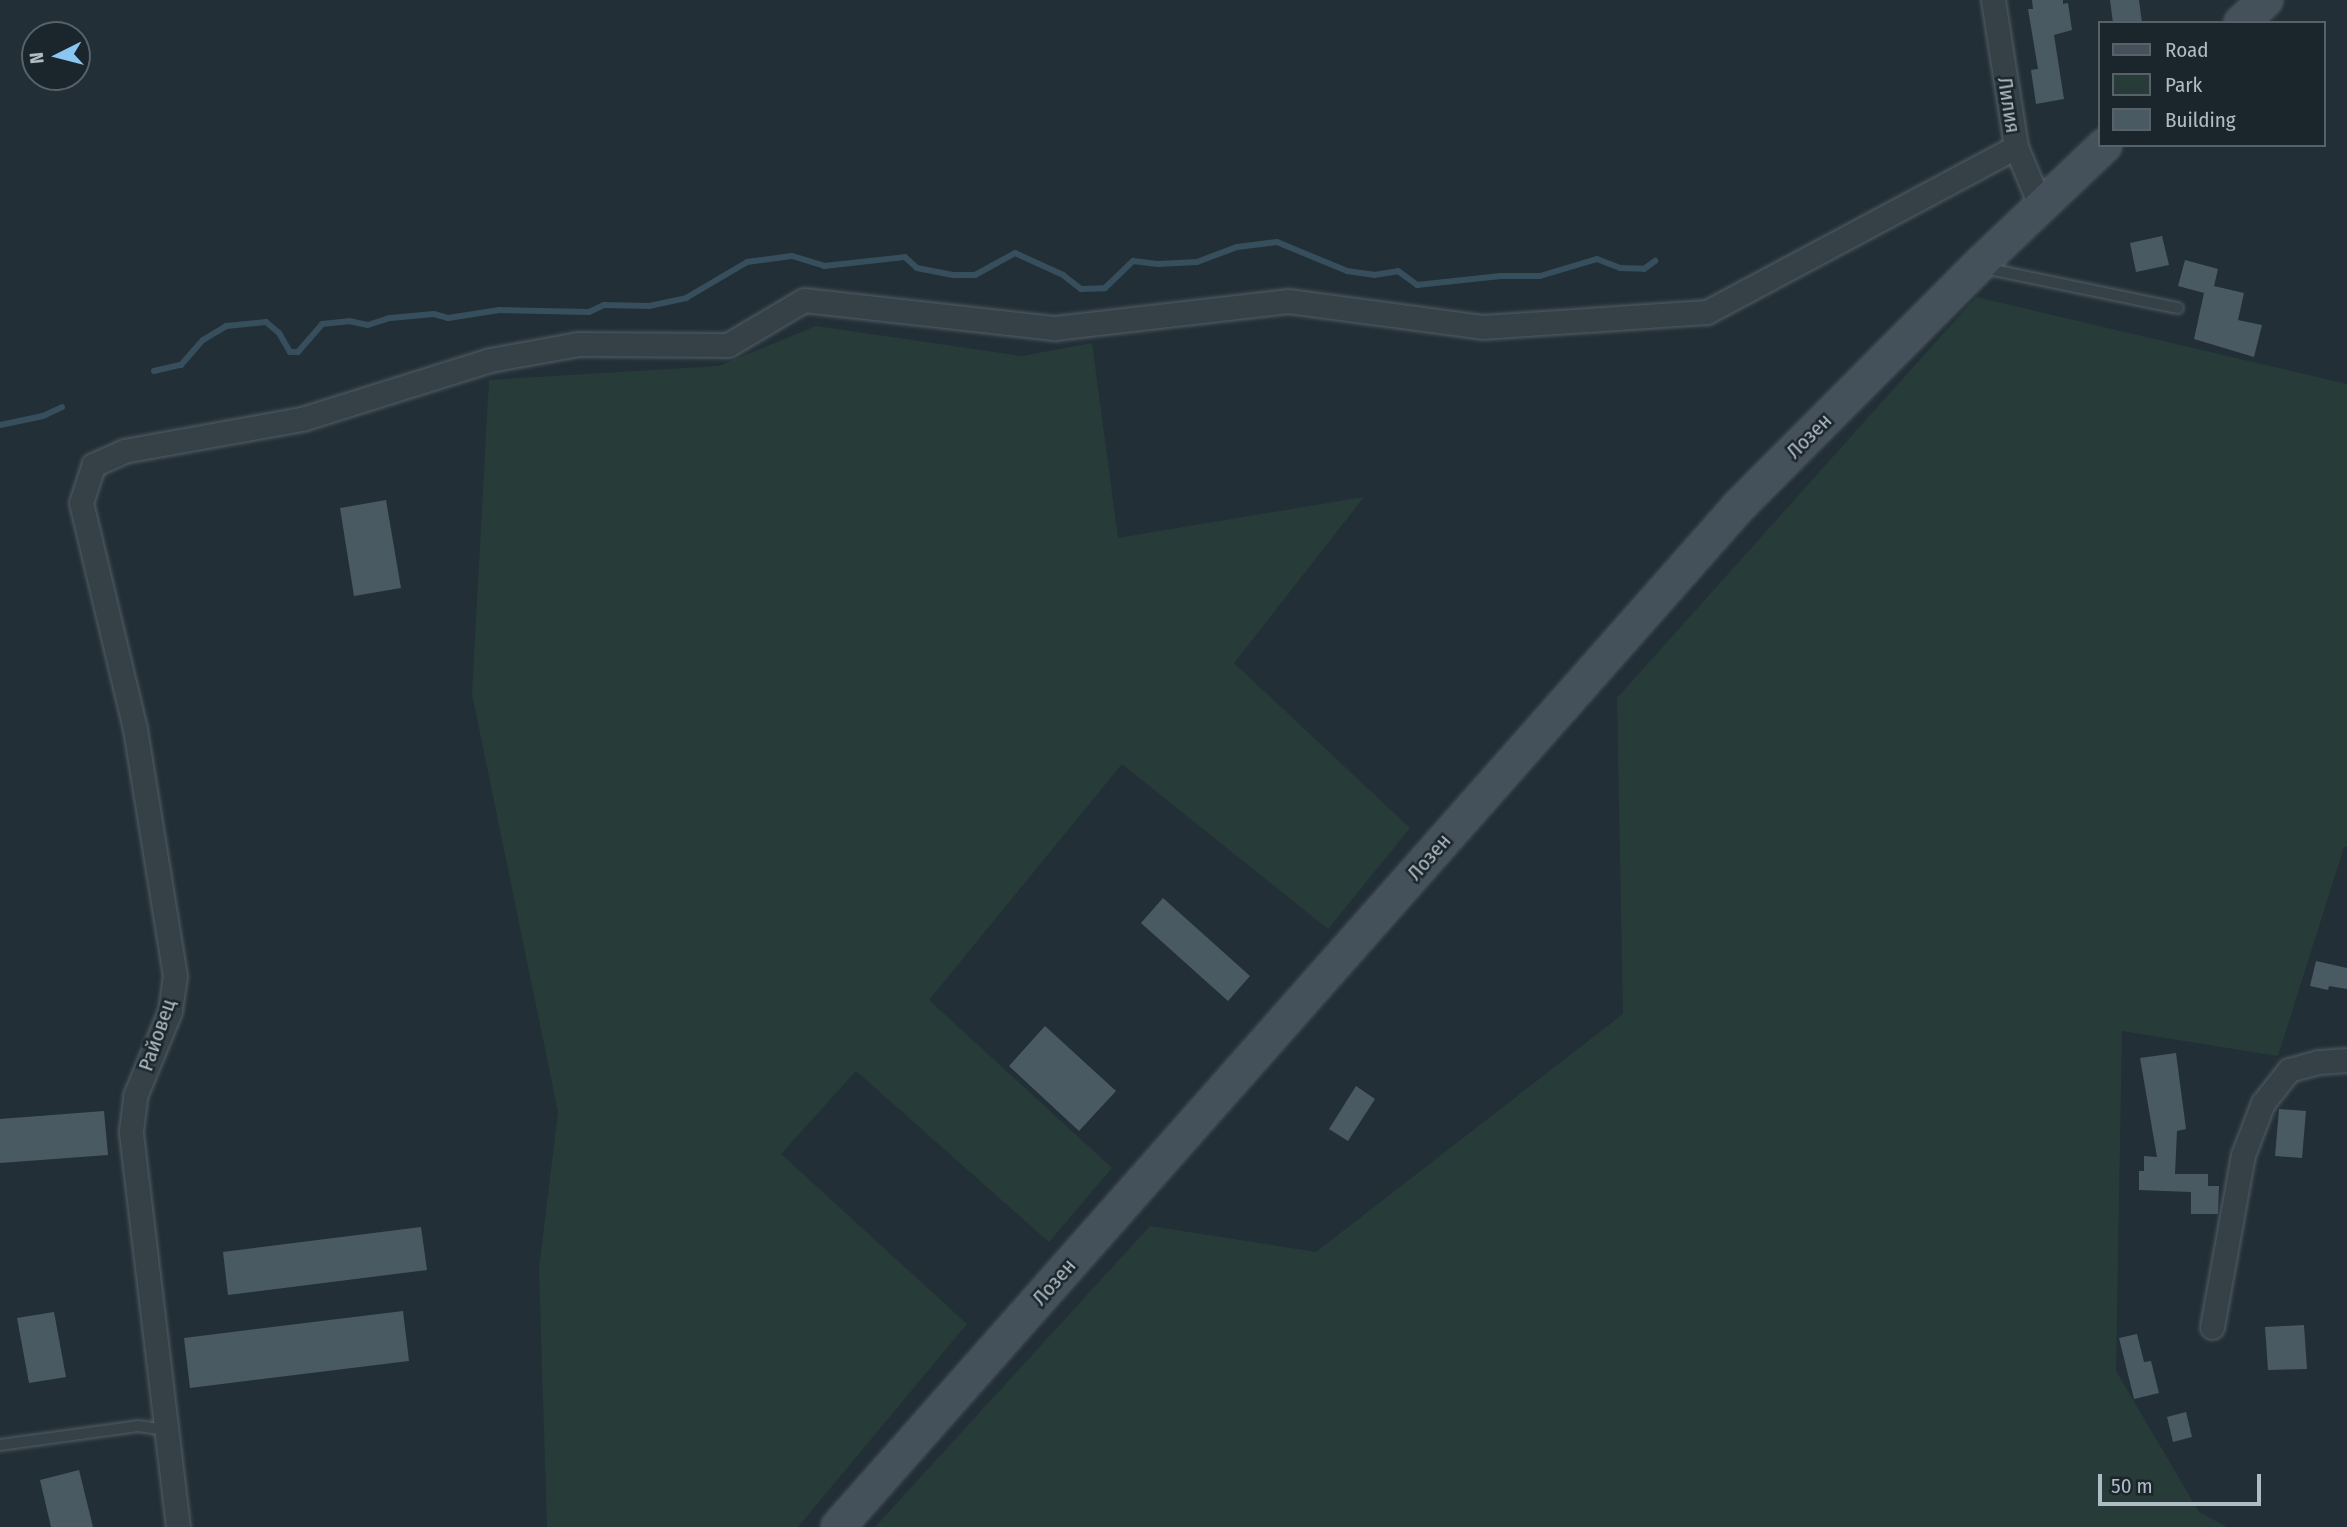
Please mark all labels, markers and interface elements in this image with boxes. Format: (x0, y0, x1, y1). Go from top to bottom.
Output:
north arrow (21, 21, 91, 91)
legend (2098, 21, 2326, 147)
text: Road (2165, 37, 2209, 63)
text: N (25, 51, 49, 65)
text: Park (2165, 72, 2202, 98)
street label: Лилия (1992, 75, 2026, 135)
text: Building (2165, 107, 2236, 133)
street label: Лозен (1781, 408, 1837, 464)
street label: Лозен (1402, 828, 1456, 886)
street label: Райовец (133, 996, 181, 1074)
street label: Лозен (1027, 1253, 1081, 1311)
scale bar (2102, 1460, 2265, 1504)
text: 50 m (2111, 1473, 2153, 1499)

